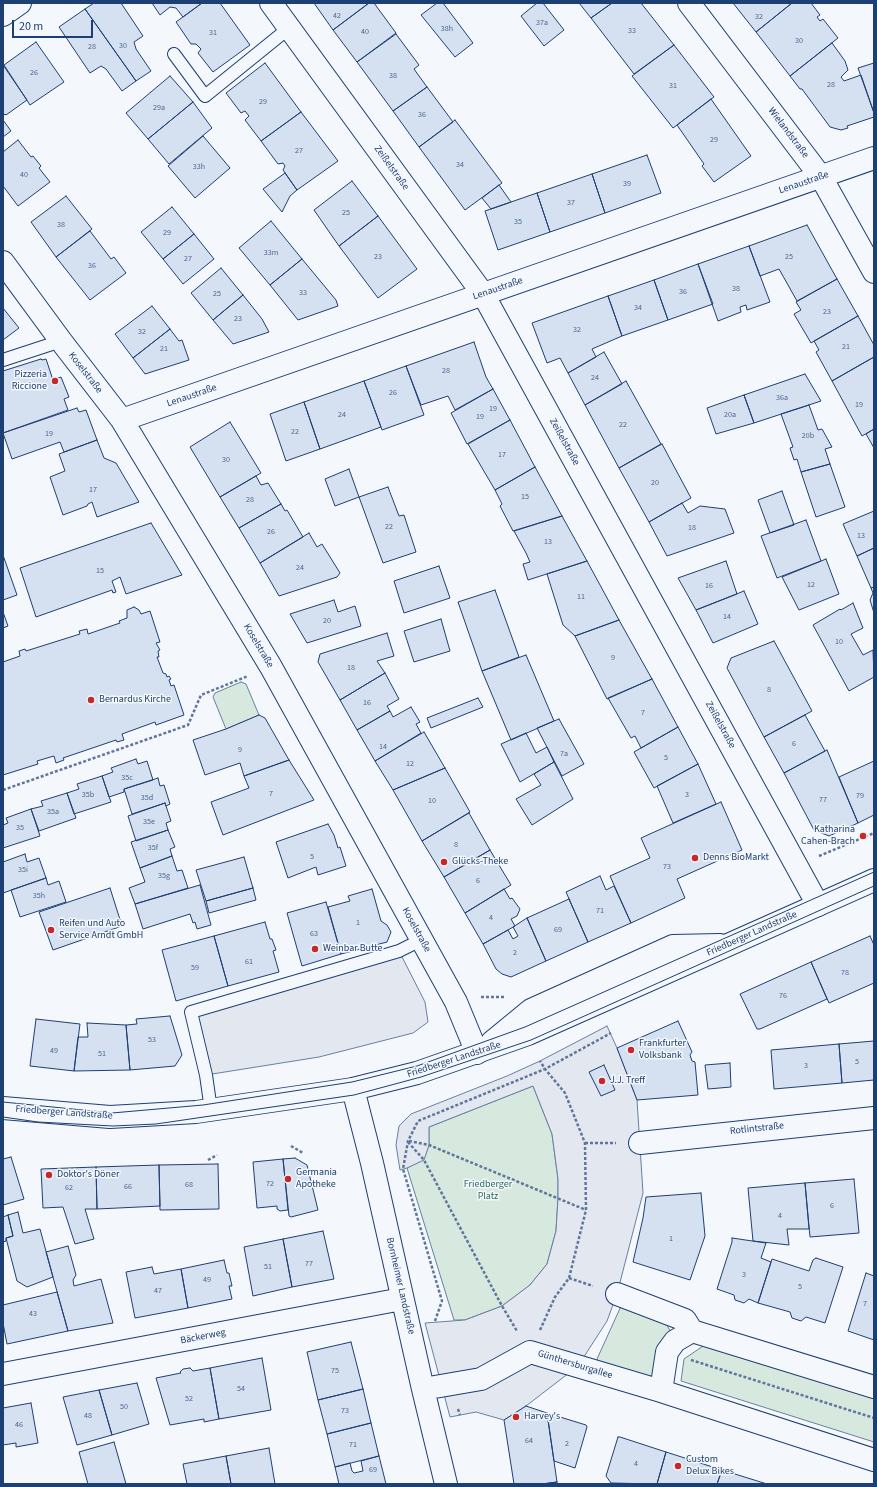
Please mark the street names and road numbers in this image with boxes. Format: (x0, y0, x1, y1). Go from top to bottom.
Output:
street label: Wielandstraße (765, 105, 811, 161)
street label: Zeißelstraße (371, 143, 411, 193)
street label: Lenaustraße (777, 169, 831, 197)
street label: Lenaustraße (471, 275, 525, 303)
street label: Koselstraße (65, 350, 105, 396)
street label: Lenaustraße (165, 382, 219, 410)
street label: Zeißelstraße (546, 416, 582, 468)
street label: Koselstraße (240, 622, 276, 670)
street label: Zeißelstraße (702, 699, 738, 751)
street label: Koselstraße (399, 906, 433, 954)
street label: Friedberger Landstraße (705, 909, 799, 959)
street label: Friedberger Landstraße (406, 1039, 502, 1081)
street label: Friedberger Landstraße (15, 1104, 113, 1122)
street label: Rotlintstraße (729, 1120, 785, 1138)
street label: Bornheimer Landstraße (383, 1236, 417, 1336)
street label: Bäckerweg (179, 1327, 227, 1347)
street label: Günthersburgallee (536, 1348, 614, 1382)

